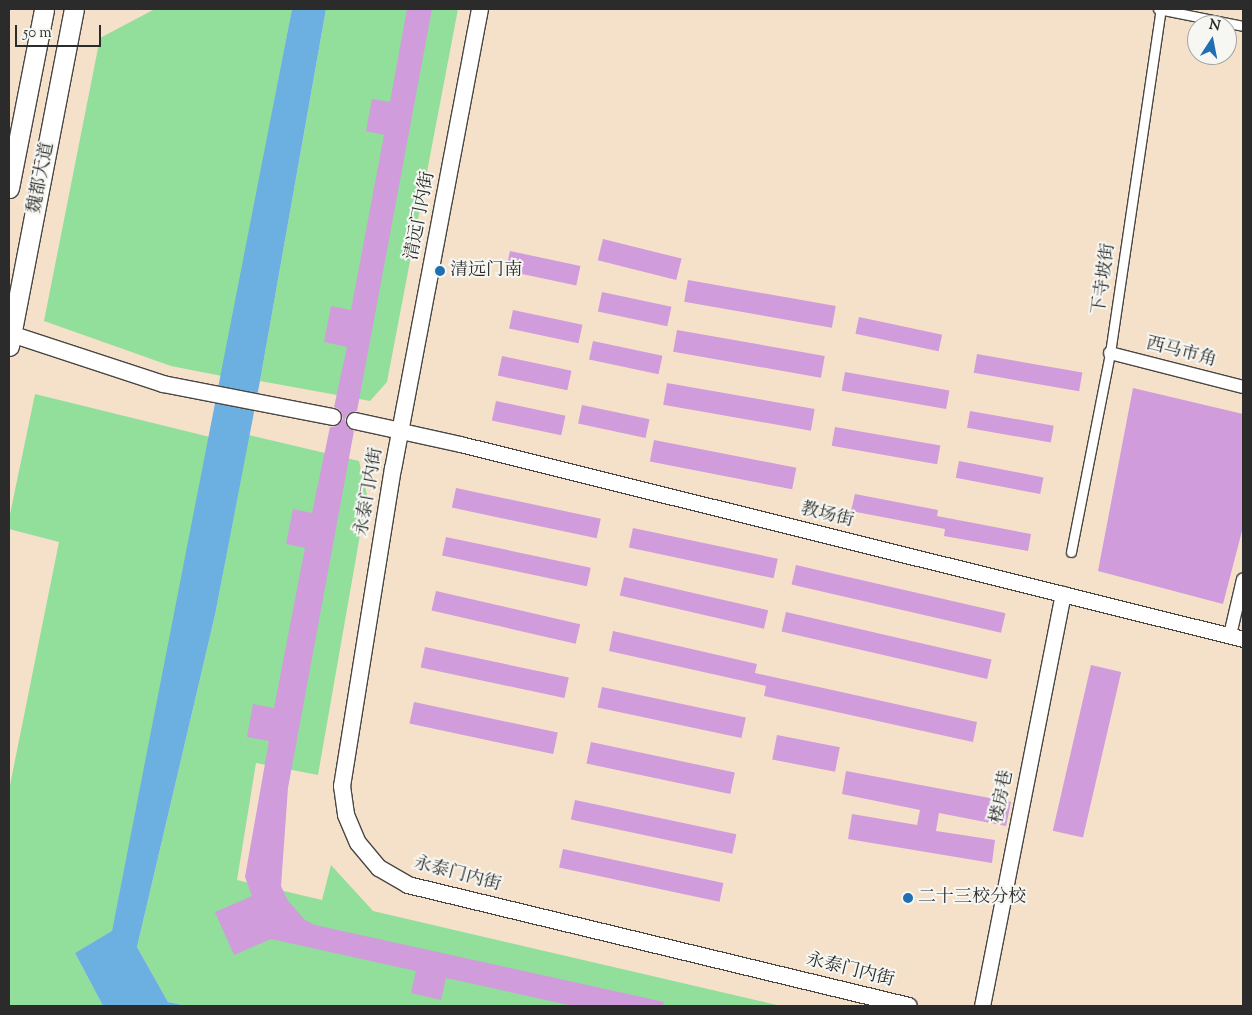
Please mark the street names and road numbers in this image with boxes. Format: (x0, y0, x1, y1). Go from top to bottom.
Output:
street label: 魏都大道 (25, 141, 59, 215)
street label: 清远门内街 (402, 170, 440, 262)
street label: 下寺坡街 (1089, 242, 1121, 316)
street label: 西马市角 (1143, 334, 1219, 372)
street label: 永泰门内街 (352, 446, 388, 538)
street label: 教场街 (798, 499, 856, 533)
street label: 楼房巷 (987, 768, 1019, 826)
street label: 永泰门内街 (411, 853, 503, 897)
street label: 永泰门内街 (804, 950, 896, 992)

